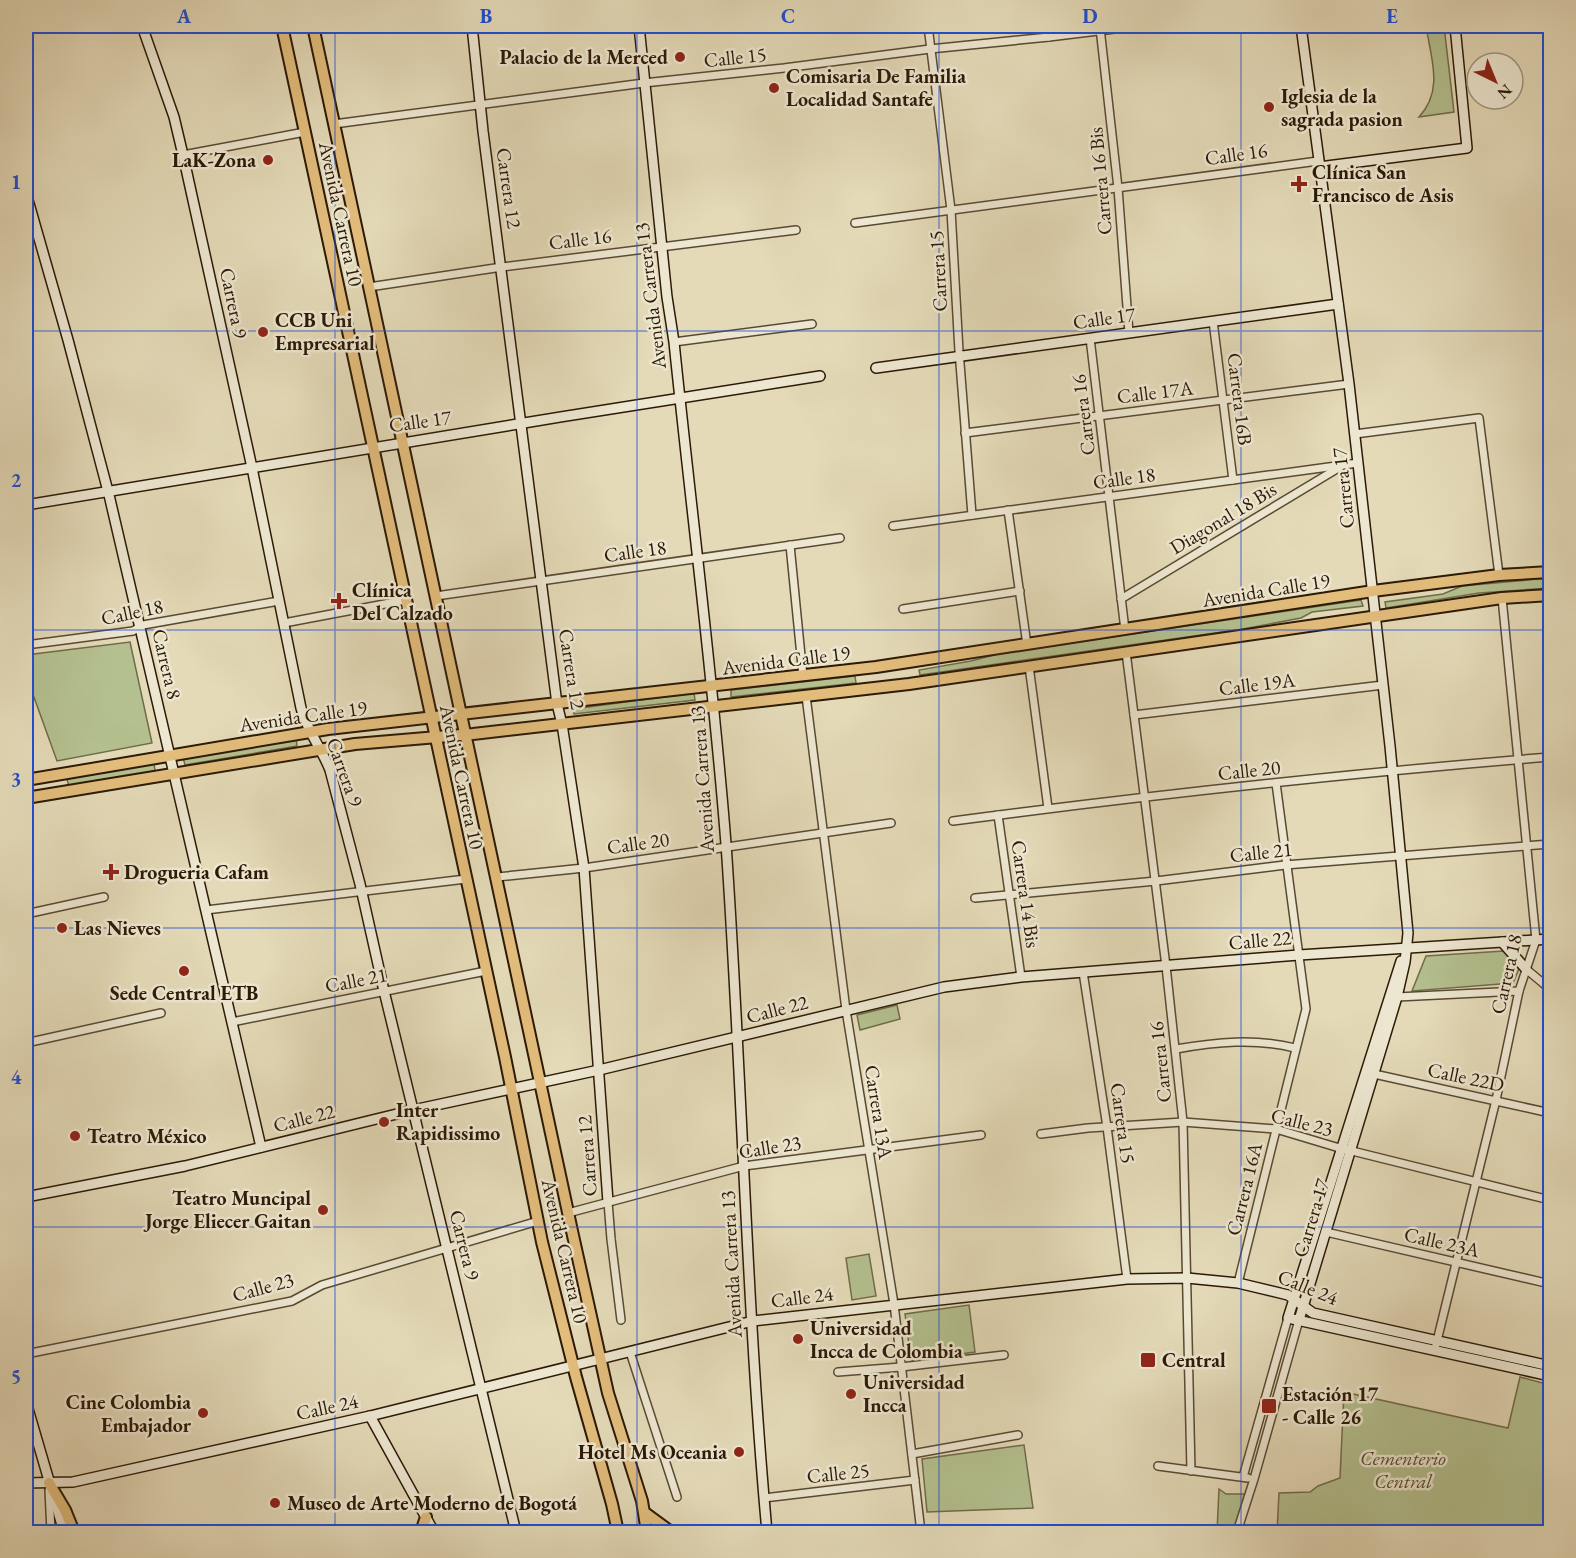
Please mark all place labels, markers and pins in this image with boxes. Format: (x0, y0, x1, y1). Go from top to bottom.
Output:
place label: Palacio de la Merced (499, 44, 668, 70)
marker: Palacio de la Merced (673, 50, 687, 64)
place label: Comisaria De Familia Localidad Santafe (786, 63, 966, 112)
marker: Comisaria De Familia Localidad Santafe (767, 81, 781, 95)
place label: Iglesia de la sagrada pasion (1281, 83, 1403, 132)
marker: Iglesia de la sagrada pasion (1262, 100, 1276, 114)
place label: LaK-Zona (172, 147, 256, 173)
marker: LaK-Zona (261, 153, 275, 167)
place label: Clínica San Francisco de Asis (1312, 159, 1454, 208)
marker: Clínica San Francisco de Asis (1290, 175, 1308, 193)
place label: CCB Uni Empresarial (275, 307, 375, 356)
marker: CCB Uni Empresarial (256, 325, 270, 339)
place label: Clínica Del Calzado (352, 577, 453, 626)
marker: Clínica Del Calzado (330, 592, 348, 610)
place label: Drogueria Cafam (124, 859, 269, 885)
marker: Drogueria Cafam (102, 863, 120, 881)
place label: Las Nieves (74, 915, 161, 941)
marker: Las Nieves (55, 921, 69, 935)
marker: Sede Central ETB (177, 964, 191, 978)
place label: Sede Central ETB (110, 980, 258, 1006)
place label: Inter Rapidissimo (396, 1097, 500, 1146)
marker: Inter Rapidissimo (377, 1115, 391, 1129)
place label: Teatro México (87, 1123, 207, 1149)
marker: Teatro México (68, 1129, 82, 1143)
place label: Teatro Muncipal Jorge Eliecer Gaitan (143, 1185, 311, 1234)
marker: Teatro Muncipal Jorge Eliecer Gaitan (316, 1203, 330, 1217)
place label: Universidad Incca de Colombia (810, 1315, 963, 1364)
marker: Universidad Incca de Colombia (791, 1332, 805, 1346)
place label: Central (1162, 1347, 1226, 1373)
marker: Central (1139, 1351, 1157, 1369)
place label: Universidad Incca (863, 1369, 965, 1418)
place label: Estación 17 - Calle 26 (1282, 1381, 1379, 1430)
marker: Universidad Incca (844, 1387, 858, 1401)
place label: Cine Colombia Embajador (66, 1389, 192, 1438)
marker: Estación 17 - Calle 26 (1260, 1397, 1278, 1415)
marker: Cine Colombia Embajador (196, 1406, 210, 1420)
place label: Hotel Ms Oceania (578, 1439, 727, 1465)
marker: Hotel Ms Oceania (732, 1445, 746, 1459)
place label: Museo de Arte Moderno de Bogotá (287, 1490, 577, 1516)
marker: Museo de Arte Moderno de Bogotá (268, 1496, 282, 1510)

